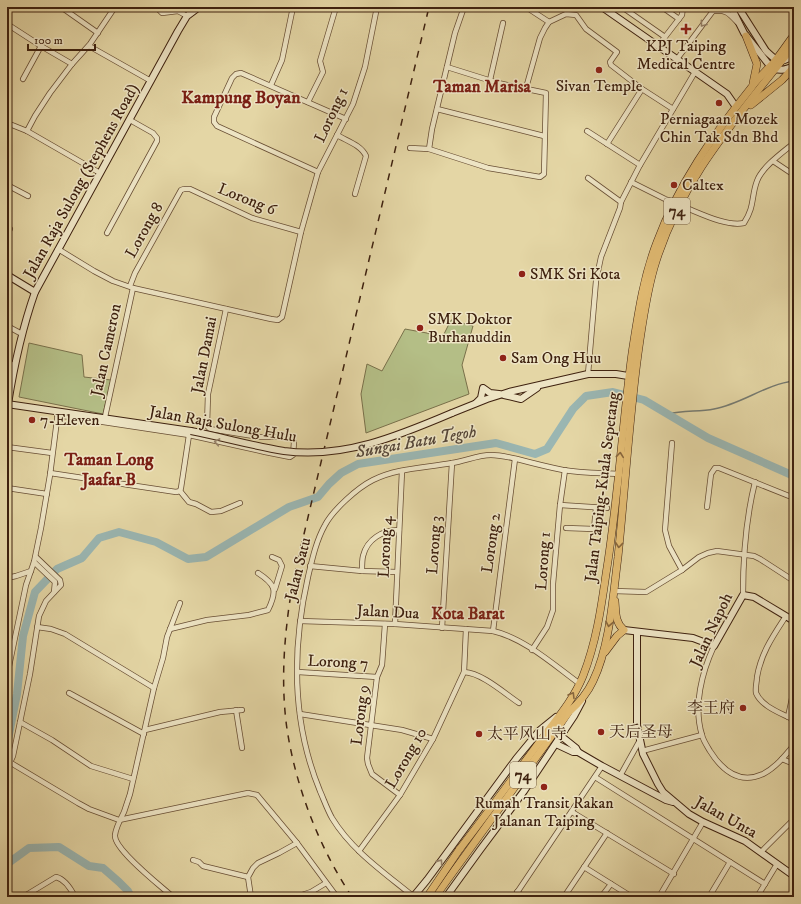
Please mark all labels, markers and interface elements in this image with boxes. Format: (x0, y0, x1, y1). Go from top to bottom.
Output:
one-way arrow (700, 20, 708, 27)
marker: KPJ Taiping Medical Centre (680, 23, 692, 35)
scale bar (28, 26, 95, 52)
text: 100 m (34, 33, 63, 48)
place label: KPJ Taiping Medical Centre (637, 36, 736, 74)
marker: Sivan Temple (594, 65, 604, 75)
district label: Taman Marisa (432, 76, 532, 98)
place label: Sivan Temple (556, 76, 643, 96)
street label: Jalan Raja Sulong (Stephens Road) (18, 80, 143, 284)
street label: Lorong 1 (310, 84, 352, 146)
district label: Kampung Boyan (181, 87, 301, 109)
marker: Perniagaan Mozek Chin Tak Sdn Bhd (714, 98, 724, 108)
place label: Perniagaan Mozek Chin Tak Sdn Bhd (660, 109, 778, 147)
place label: Caltex (682, 175, 724, 195)
street label: Lorong 6 (215, 178, 280, 220)
marker: Caltex (669, 180, 679, 190)
road number: 74 (664, 198, 690, 224)
street label: Lorong 8 (121, 199, 167, 261)
place label: SMK Sri Kota (530, 264, 621, 284)
marker: SMK Sri Kota (517, 269, 527, 279)
street label: Jalan Cameron (86, 301, 126, 400)
place label: SMK Doktor Burhanuddin (428, 309, 512, 347)
street label: Jalan Damai (186, 315, 221, 397)
marker: SMK Doktor Burhanuddin (415, 323, 425, 333)
place label: Sam Ong Huu (511, 348, 601, 368)
marker: Sam Ong Huu (498, 353, 508, 363)
street label: Jalan Taiping-Kuala Sepetang (580, 391, 624, 585)
street label: Jalan Raja Sulong Hulu (146, 401, 299, 447)
place label: 7-Eleven (40, 410, 100, 430)
marker: 7-Eleven (27, 415, 37, 425)
water label: Sungai Batu Tegoh (353, 420, 478, 464)
one-way arrow (214, 438, 220, 447)
district label: Taman Long Jaafar B (64, 449, 154, 491)
one-way arrow (616, 452, 625, 458)
street label: Lorong 2 (477, 512, 505, 574)
street label: Lorong 4 (373, 515, 397, 578)
street label: Lorong 3 (422, 515, 446, 575)
street label: Lorong 1 (531, 531, 555, 591)
street label: Jalan Satu (280, 535, 316, 605)
one-way arrow (615, 542, 624, 548)
street label: Jalan Napoh (684, 589, 737, 672)
street label: Jalan Dua (354, 600, 420, 624)
district label: Kota Barat (431, 603, 505, 625)
one-way arrow (605, 621, 614, 627)
street label: Lorong 7 (307, 650, 369, 674)
street label: Lorong 9 (346, 684, 374, 746)
one-way arrow (568, 692, 575, 699)
place label: 李王府 (687, 698, 735, 718)
marker: 李王府 (738, 703, 748, 713)
place label: 天后圣母 (609, 722, 673, 742)
street label: Lorong 10 (381, 724, 431, 792)
place label: 太平风山寺 (487, 724, 567, 744)
marker: 天后圣母 (596, 727, 606, 737)
marker: 太平风山寺 (474, 729, 484, 739)
road number: 74 (510, 762, 536, 788)
marker: Rumah Transit Rakan Jalanan Taiping (539, 782, 549, 792)
street label: Jalan Unta (689, 791, 761, 842)
place label: Rumah Transit Rakan Jalanan Taiping (474, 793, 614, 831)
one-way arrow (435, 859, 443, 866)

